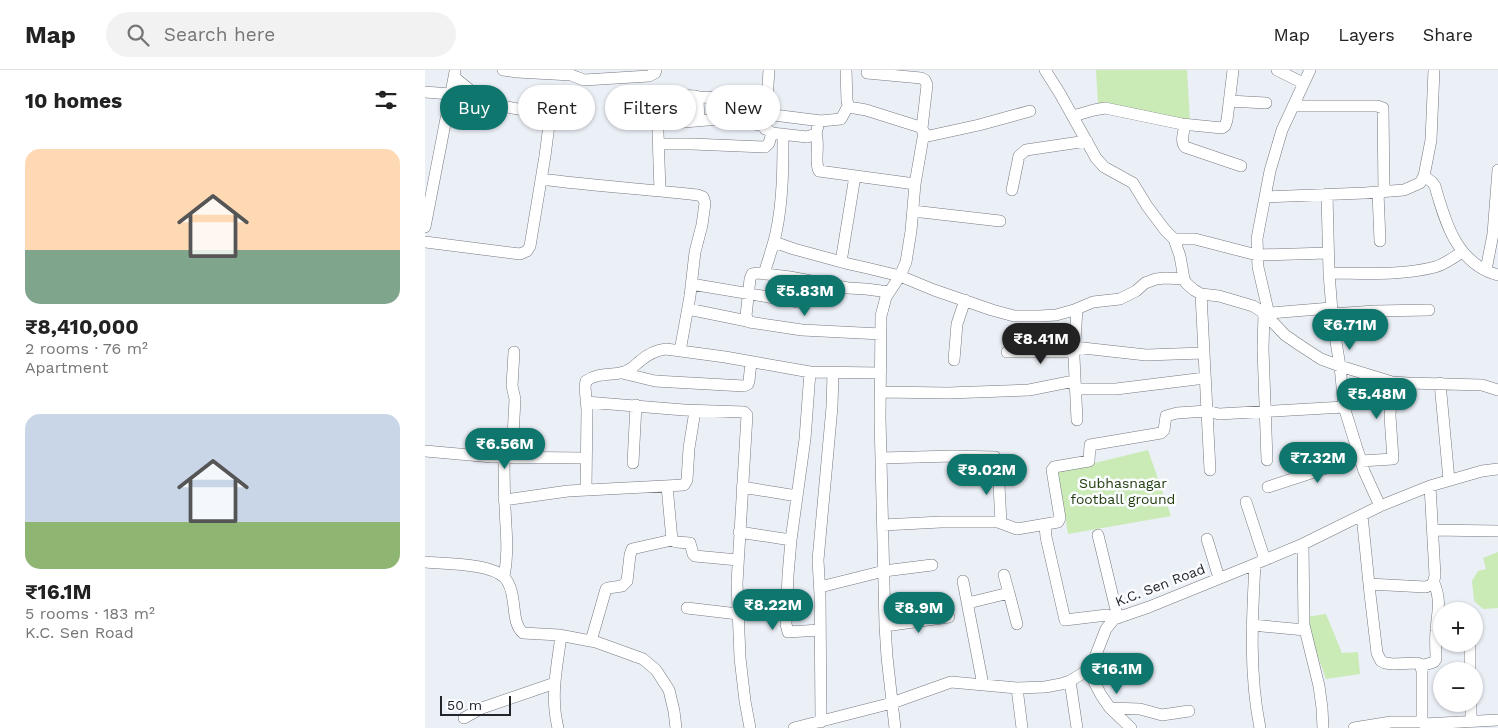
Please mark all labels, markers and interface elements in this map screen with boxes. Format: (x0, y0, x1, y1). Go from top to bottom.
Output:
search box (106, 12, 456, 57)
text: Map (25, 21, 76, 49)
icon: search (124, 21, 152, 49)
text: Search here (164, 23, 275, 46)
text: Map (1273, 24, 1310, 45)
text: Layers (1338, 24, 1395, 45)
text: Share (1423, 24, 1473, 45)
chip: Buy (440, 85, 508, 130)
chip: Rent (518, 85, 595, 130)
chip: Filters (605, 85, 696, 130)
chip: New (706, 85, 780, 130)
icon: filters (372, 86, 400, 114)
text: 10 homes (25, 88, 122, 113)
icon: home (168, 181, 258, 271)
pin: ₹5.83M (764, 274, 846, 317)
text: ₹5.83M (776, 281, 834, 300)
pin: ₹6.71M (1309, 308, 1391, 351)
text: ₹8,410,000 (25, 314, 139, 339)
text: ₹6.71M (1323, 315, 1377, 334)
pin: ₹8.41M (1000, 322, 1082, 365)
text: ₹8.41M (1013, 329, 1069, 348)
text: 2 rooms · 76 m² (25, 339, 148, 358)
text: Apartment (25, 358, 108, 377)
pin: ₹5.48M (1336, 378, 1418, 420)
text: ₹5.48M (1348, 384, 1406, 403)
pin: ₹6.56M (464, 428, 546, 470)
text: ₹6.56M (476, 434, 534, 453)
pin: ₹7.32M (1277, 442, 1359, 484)
icon: home (168, 446, 258, 536)
text: ₹7.32M (1290, 448, 1346, 467)
pin: ₹9.02M (946, 454, 1028, 496)
text: ₹9.02M (958, 460, 1016, 479)
park label: Subhasnagar football ground (1071, 475, 1175, 507)
street label: K.C. Sen Road (1113, 560, 1207, 610)
text: ₹16.1M (25, 579, 92, 604)
pin: ₹8.22M (732, 588, 814, 631)
pin: ₹8.9M (884, 592, 954, 634)
text: ₹8.22M (744, 595, 802, 614)
text: ₹8.9M (895, 598, 943, 617)
map controls (1433, 602, 1483, 712)
button: + (1433, 602, 1483, 652)
text: 5 rooms · 183 m² (25, 604, 155, 623)
text: K.C. Sen Road (25, 623, 134, 642)
pin: ₹16.1M (1076, 652, 1158, 695)
text: ₹16.1M (1092, 659, 1142, 678)
button: − (1433, 662, 1483, 712)
scale bar (440, 693, 511, 716)
text: 50 m (447, 697, 482, 713)

